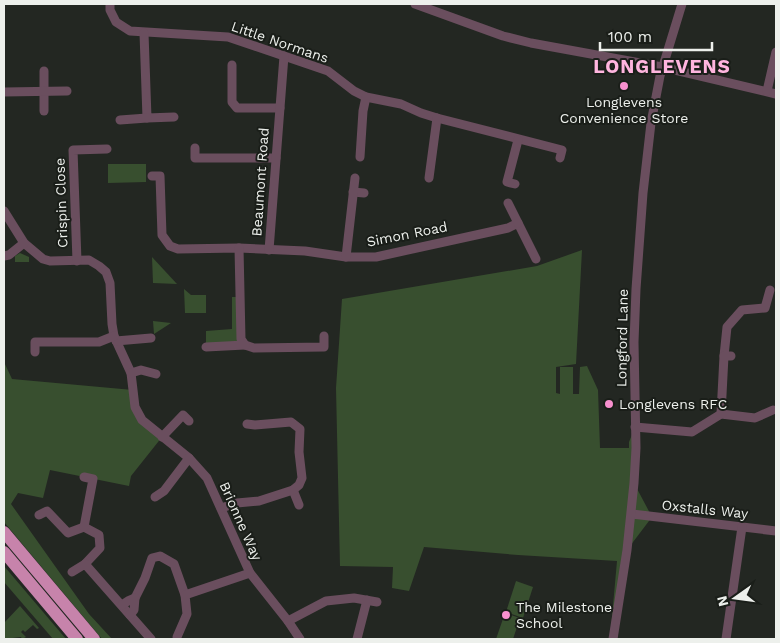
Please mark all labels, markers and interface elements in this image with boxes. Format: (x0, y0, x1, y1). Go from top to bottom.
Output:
street label: Little Normans (229, 18, 331, 66)
scale bar (600, 20, 712, 52)
text: 100 m (608, 28, 652, 46)
district label: LONGLEVENS (593, 55, 731, 78)
marker: Longlevens Convenience Store (618, 80, 630, 92)
place label: Longlevens Convenience Store (560, 94, 688, 126)
street label: Beaumont Road (248, 127, 272, 237)
street label: Crispin Close (51, 158, 71, 248)
street label: Simon Road (365, 218, 449, 250)
street label: Longford Lane (613, 289, 631, 387)
place label: Longlevens RFC (619, 396, 727, 412)
marker: Longlevens RFC (603, 398, 615, 410)
street label: Brionne Way (217, 479, 266, 564)
street label: Oxstalls Way (661, 497, 750, 522)
north arrow (710, 573, 760, 623)
text: N (713, 594, 731, 608)
place label: The Milestone School (516, 599, 612, 631)
marker: The Milestone School (500, 609, 512, 621)

